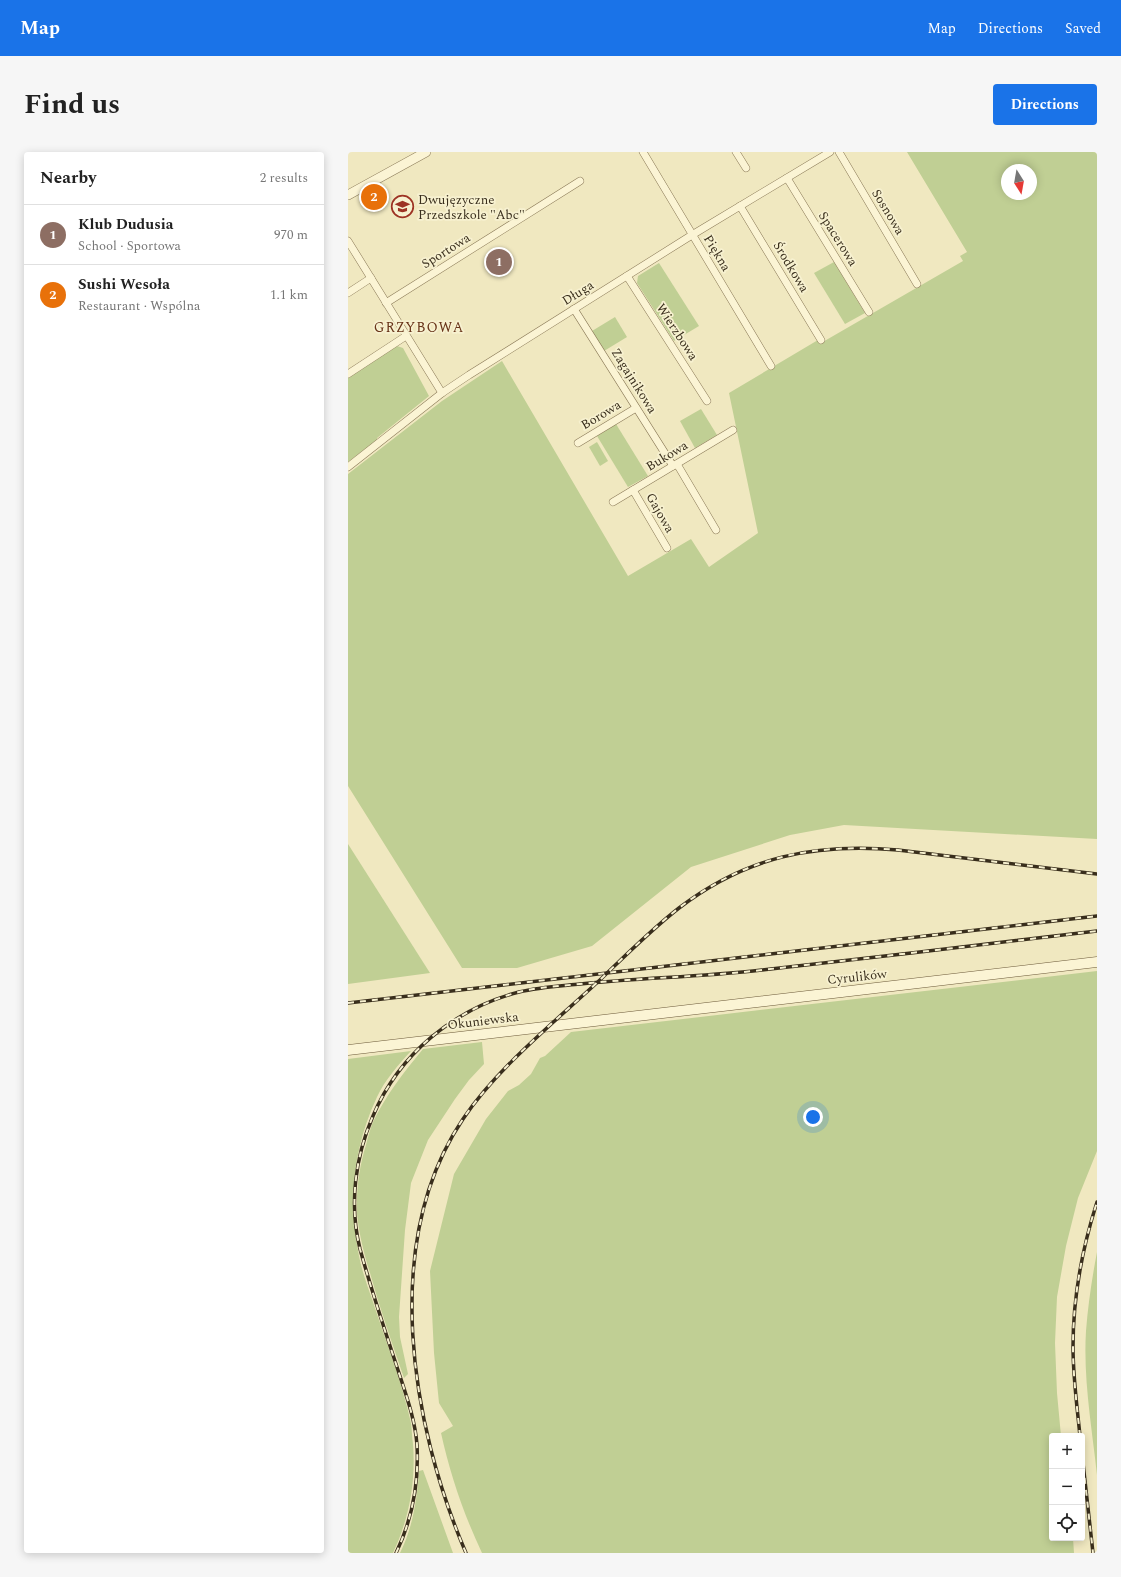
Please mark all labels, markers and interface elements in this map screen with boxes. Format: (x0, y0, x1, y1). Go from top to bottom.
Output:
text: Map (20, 14, 60, 43)
text: Map (928, 18, 956, 39)
text: Directions (978, 18, 1043, 39)
text: Saved (1065, 18, 1101, 39)
text: Find us (24, 83, 120, 126)
button: Directions (993, 84, 1097, 125)
north arrow (1001, 164, 1037, 200)
text: Nearby (40, 165, 96, 191)
text: 2 results (260, 168, 308, 188)
pin: 2 (361, 182, 387, 212)
street label: Sosnowa (866, 185, 910, 239)
place label: Dwujęzyczne Przedszkole "Abc" (418, 190, 525, 225)
school or university icon: Dwujęzyczne Przedszkole "Abc" (390, 194, 416, 220)
street label: Spacerowa (813, 208, 863, 271)
text: Klub Dudusia (78, 213, 173, 236)
text: 1 (49, 225, 57, 245)
text: 970 m (274, 225, 308, 245)
street label: Sportowa (418, 228, 475, 274)
street label: Piękna (698, 231, 736, 276)
text: School · Sportowa (78, 236, 181, 256)
street label: Środkowa (768, 238, 814, 297)
pin: 1 (486, 247, 512, 277)
text: Sushi Wesoła (78, 273, 170, 296)
street label: Długa (558, 275, 598, 311)
text: 2 (49, 285, 57, 305)
text: 1.1 km (270, 285, 308, 305)
text: Restaurant · Wspólna (78, 296, 200, 316)
street label: Wierzbowa (651, 299, 703, 365)
district label: GRZYBOWA (374, 317, 464, 338)
street label: Zagajnikowa (606, 344, 662, 418)
street label: Borowa (577, 395, 626, 435)
street label: Bukowa (642, 435, 692, 476)
street label: Gajowa (640, 489, 680, 537)
street label: Cyrulików (826, 964, 889, 990)
street label: Okuniewska (446, 1007, 520, 1035)
your location (803, 1107, 823, 1127)
map controls (1049, 1433, 1085, 1541)
button: + (1049, 1433, 1085, 1469)
button: − (1049, 1469, 1085, 1505)
button: locate (1049, 1505, 1085, 1541)

